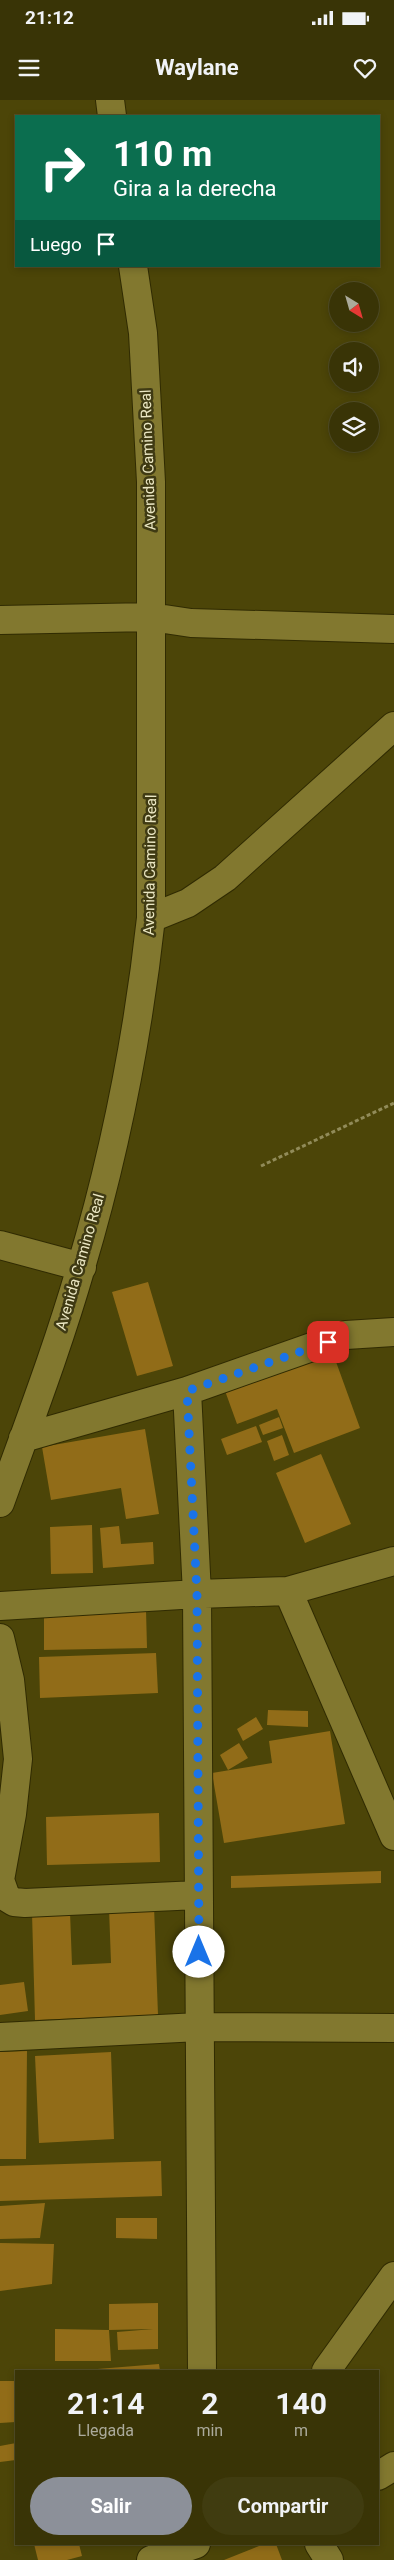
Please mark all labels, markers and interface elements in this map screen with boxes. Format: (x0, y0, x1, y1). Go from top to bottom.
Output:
text: 21:12 (25, 6, 74, 29)
icon: menu (15, 54, 43, 82)
icon: heart (351, 54, 379, 82)
text: Waylane (155, 55, 239, 80)
text: 110 m (113, 134, 212, 175)
icon: right (30, 135, 95, 200)
text: Gira a la derecha (113, 176, 277, 201)
icon: arrive (92, 230, 120, 258)
text: Luego (30, 233, 82, 256)
north arrow (329, 282, 379, 332)
map controls (329, 282, 379, 452)
button: sound (329, 342, 379, 392)
street label: Avenida Camino Real (137, 389, 159, 531)
button: layers (329, 402, 379, 452)
street label: Avenida Camino Real (140, 794, 160, 936)
street label: Avenida Camino Real (52, 1192, 108, 1332)
pin (307, 1321, 349, 1363)
icon: arrive (314, 1328, 342, 1356)
position arrow (172, 1925, 224, 1977)
text: 21:14 (67, 2386, 144, 2421)
text: 2 (201, 2386, 218, 2421)
text: 140 (275, 2386, 327, 2421)
text: Llegada (78, 2421, 134, 2440)
text: min (196, 2421, 223, 2440)
text: m (294, 2421, 308, 2440)
button: Salir (30, 2477, 192, 2535)
button: Compartir (202, 2477, 364, 2535)

